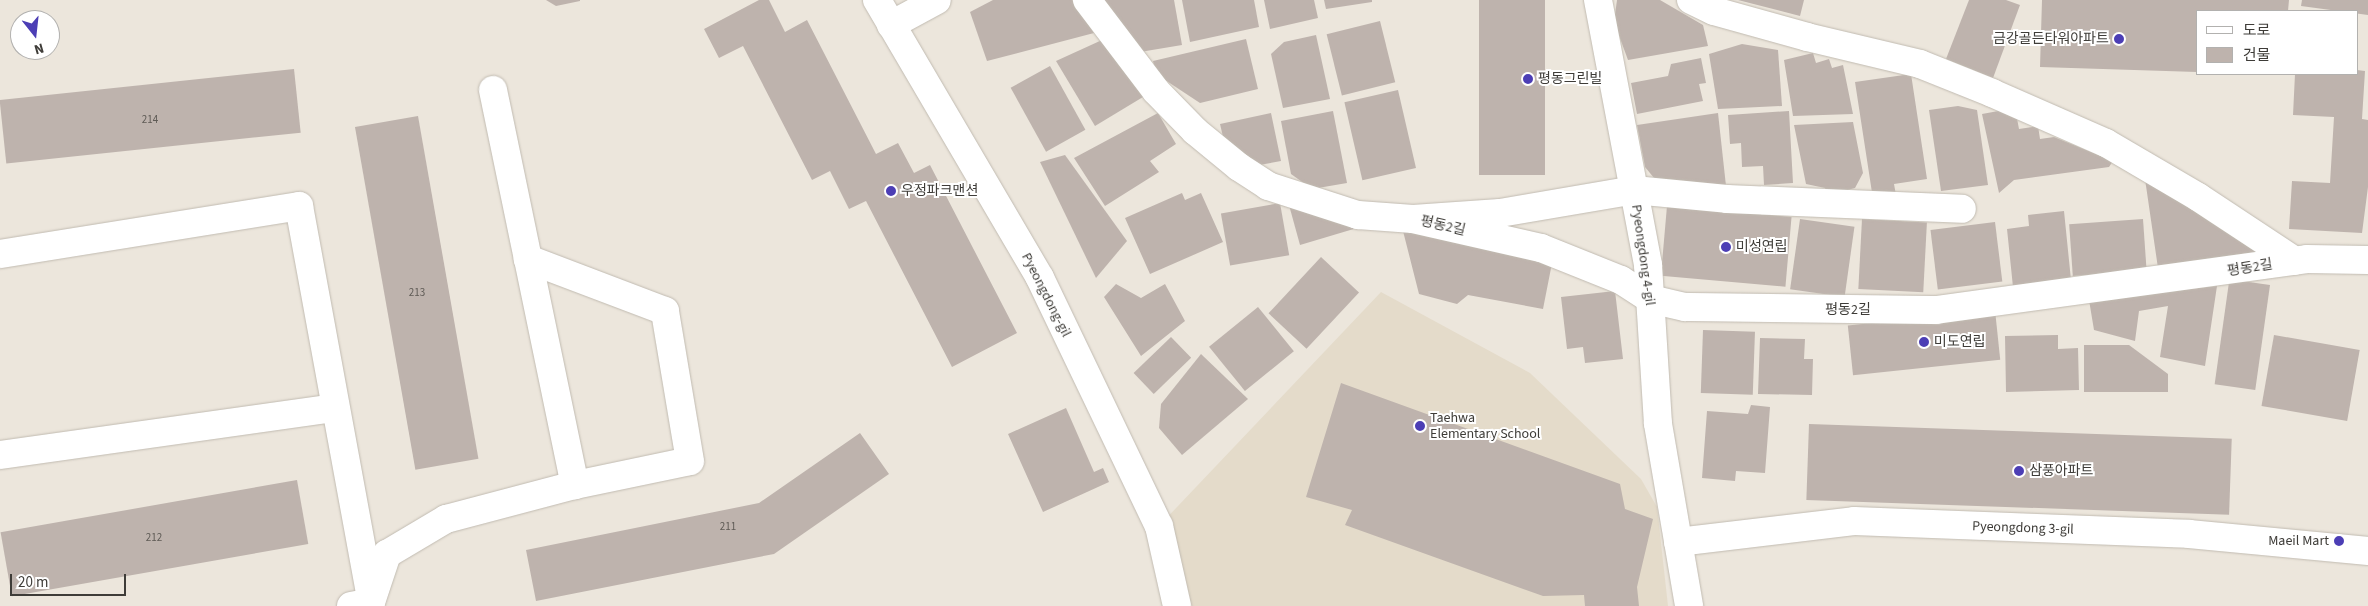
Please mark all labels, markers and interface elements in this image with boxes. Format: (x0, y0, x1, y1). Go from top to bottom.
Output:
north arrow (10, 10, 60, 60)
legend (2196, 10, 2358, 75)
text: 도로 (2243, 20, 2271, 41)
place label: 금강골든타워아파트 (1993, 31, 2109, 47)
marker: 금강골든타워아파트 (2113, 33, 2125, 45)
text: N (32, 38, 46, 59)
text: 건물 (2243, 45, 2271, 66)
place label: 평동그린빌 (1538, 71, 1602, 87)
marker: 평동그린빌 (1522, 73, 1534, 85)
house number: 214 (142, 113, 158, 127)
place label: 우정파크맨션 (901, 183, 978, 199)
marker: 우정파크맨션 (885, 185, 897, 197)
street label: Pyeongdong 4-gil (1628, 203, 1658, 307)
street label: 평동2길 (1419, 213, 1467, 239)
place label: 미성연립 (1736, 239, 1788, 255)
marker: 미성연립 (1720, 241, 1732, 253)
street label: Pyeongdong-gil (1018, 250, 1074, 340)
street label: 평동2길 (2226, 256, 2274, 280)
house number: 213 (409, 286, 425, 300)
street label: 평동2길 (1825, 302, 1871, 318)
place label: 미도연립 (1934, 334, 1986, 350)
marker: 미도연립 (1918, 336, 1930, 348)
place label: Taehwa Elementary School (1430, 410, 1540, 442)
marker: Taehwa Elementary School (1414, 420, 1426, 432)
place label: 삼풍아파트 (2029, 463, 2093, 479)
marker: 삼풍아파트 (2013, 465, 2025, 477)
street label: Pyeongdong 3-gil (1972, 518, 2074, 538)
house number: 211 (720, 520, 736, 534)
house number: 212 (146, 531, 162, 545)
place label: Maeil Mart (2268, 533, 2329, 549)
marker: Maeil Mart (2333, 535, 2345, 547)
scale bar (12, 564, 129, 596)
text: 20 m (18, 572, 48, 593)

